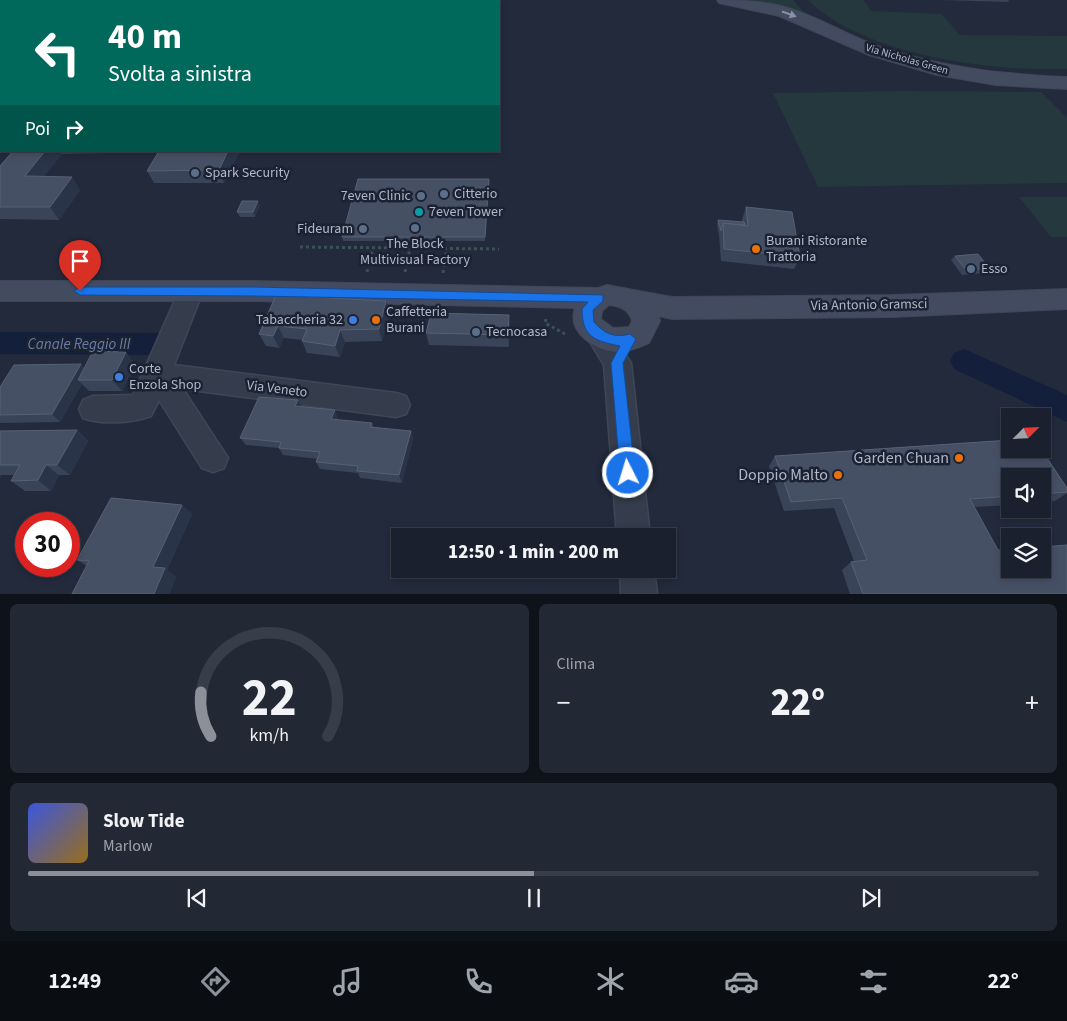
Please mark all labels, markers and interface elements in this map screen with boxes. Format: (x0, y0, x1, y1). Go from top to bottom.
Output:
one-way arrow (782, 11, 797, 18)
text: 40 m (108, 12, 182, 62)
icon: left (25, 20, 90, 85)
street label: Via Nicholas Green (864, 40, 950, 78)
text: Svolta a sinistra (108, 58, 252, 90)
icon: right (60, 115, 88, 143)
text: Poi (25, 116, 50, 143)
place label: Spark Security (205, 163, 290, 183)
marker: Spark Security (189, 167, 201, 179)
place label: Citterio (454, 184, 497, 204)
place label: 7even Clinic (341, 186, 412, 206)
marker: Citterio (438, 188, 450, 200)
marker: 7even Clinic (415, 190, 427, 202)
place label: 7even Tower (429, 202, 503, 222)
marker: 7even Tower (413, 206, 425, 218)
place label: Fideuram (297, 219, 353, 239)
marker: The Block Multivisual Factory (409, 222, 421, 234)
marker: Fideuram (357, 223, 369, 235)
place label: Burani Ristorante Trattoria (766, 231, 867, 267)
place label: The Block Multivisual Factory (360, 234, 470, 270)
pin (59, 240, 101, 291)
marker: Burani Ristorante Trattoria (750, 243, 762, 255)
icon: arrive (66, 247, 94, 275)
place label: Esso (981, 259, 1008, 279)
marker: Esso (965, 263, 977, 275)
street label: Via Antonio Gramsci (810, 294, 928, 316)
place label: Caffetteria Burani (386, 302, 447, 338)
place label: Tabaccheria 32 (256, 310, 343, 330)
marker: Tabaccheria 32 (347, 314, 359, 326)
marker: Caffetteria Burani (370, 314, 382, 326)
place label: Tecnocasa (486, 322, 547, 342)
marker: Tecnocasa (470, 326, 482, 338)
water label: Canale Reggio III (28, 334, 131, 355)
place label: Corte Enzola Shop (129, 359, 202, 395)
marker: Corte Enzola Shop (113, 371, 125, 383)
street label: Via Veneto (245, 375, 309, 403)
north arrow (1001, 408, 1051, 458)
map controls (1001, 408, 1051, 578)
position arrow (601, 446, 653, 498)
place label: Garden Chuan (854, 447, 949, 469)
marker: Garden Chuan (953, 452, 965, 464)
place label: Doppio Malto (738, 464, 828, 486)
button: sound (1001, 468, 1051, 518)
marker: Doppio Malto (832, 469, 844, 481)
speed limit sign: 30 (15, 512, 80, 577)
button: layers (1001, 528, 1051, 578)
text: 12:50 · 1 min · 200 m (448, 539, 619, 566)
text: Clima (557, 653, 595, 675)
text: 22 (242, 662, 297, 736)
text: 22° (770, 676, 825, 730)
text: − (557, 683, 570, 723)
text: + (1025, 683, 1039, 723)
text: km/h (249, 723, 289, 748)
text: Slow Tide (103, 808, 184, 835)
text: Marlow (103, 835, 152, 857)
icon: previous (183, 884, 211, 912)
icon: pause (520, 884, 548, 912)
icon: next (857, 884, 885, 912)
icon: directions (198, 964, 233, 999)
icon: music (330, 964, 365, 999)
icon: phone (461, 964, 496, 999)
icon: climate (593, 964, 628, 999)
icon: car (724, 964, 759, 999)
icon: filters (856, 964, 891, 999)
text: 12:49 (48, 965, 101, 997)
text: 22° (987, 965, 1019, 997)

